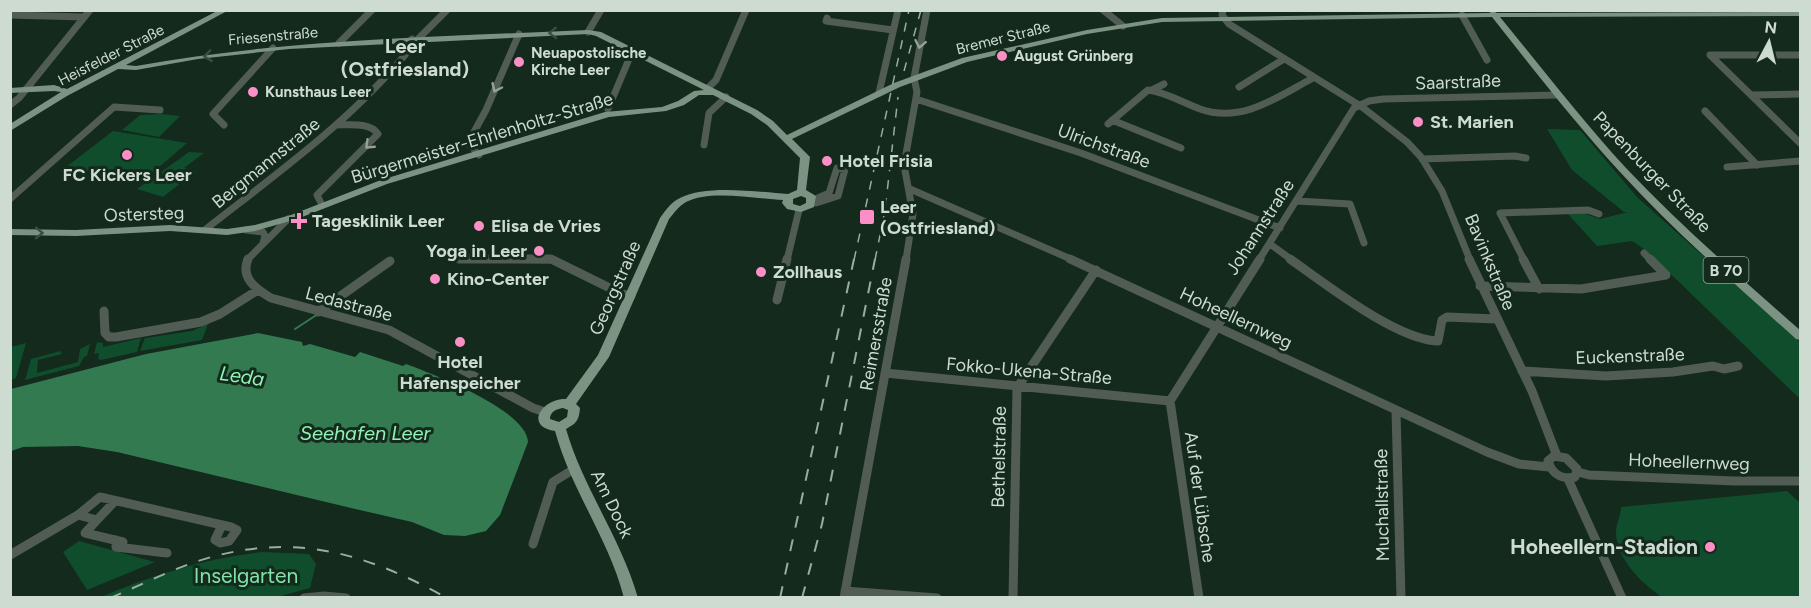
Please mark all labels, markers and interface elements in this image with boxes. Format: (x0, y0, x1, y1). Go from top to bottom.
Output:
north arrow (1739, 12, 1799, 72)
text: N (1763, 17, 1778, 38)
street label: Bremer Straße (954, 18, 1052, 58)
street label: Heisfelder Straße (55, 20, 167, 90)
street label: Friesenstraße (227, 23, 319, 49)
one-way arrow (549, 26, 558, 39)
district label: Leer (Ostfriesland) (341, 34, 469, 81)
one-way arrow (914, 39, 927, 49)
place label: Neuapostolische Kirche Leer (531, 44, 647, 79)
place label: August Grünberg (1014, 47, 1133, 65)
one-way arrow (203, 49, 212, 62)
marker: August Grünberg (995, 49, 1009, 63)
marker: Neuapostolische Kirche Leer (512, 55, 526, 69)
street label: Saarstraße (1415, 70, 1501, 94)
one-way arrow (491, 82, 503, 93)
place label: Kunsthaus Leer (265, 83, 371, 101)
marker: Kunsthaus Leer (246, 85, 260, 99)
street label: Bürgermeister-Ehrlenholtz-Straße (348, 88, 616, 188)
street label: Papenburger Straße (1588, 107, 1716, 238)
place label: St. Marien (1430, 111, 1514, 133)
street label: Bergmannstraße (208, 113, 325, 213)
marker: St. Marien (1411, 115, 1425, 129)
street label: Ulrichstraße (1055, 119, 1154, 173)
one-way arrow (365, 137, 376, 148)
marker: FC Kickers Leer (120, 148, 134, 162)
place label: Hotel Frisia (839, 150, 933, 172)
marker: Hotel Frisia (820, 154, 834, 168)
place label: FC Kickers Leer (63, 164, 192, 186)
street label: Johannstraße (1221, 175, 1299, 279)
place label: Leer (Ostfriesland) (880, 196, 996, 239)
street label: Ostersteg (103, 202, 185, 226)
marker: Leer (Ostfriesland) (858, 208, 876, 226)
place label: Tagesklinik Leer (312, 210, 444, 232)
street label: Bavinkstraße (1460, 210, 1520, 314)
marker: Tagesklinik Leer (290, 212, 308, 230)
place label: Elisa de Vries (491, 215, 601, 237)
marker: Elisa de Vries (472, 219, 486, 233)
one-way arrow (34, 227, 43, 239)
street label: Georgstraße (584, 237, 646, 339)
place label: Yoga in Leer (426, 240, 527, 262)
marker: Yoga in Leer (532, 244, 546, 258)
road number: B 70 (1704, 257, 1748, 283)
place label: Zollhaus (773, 261, 843, 283)
marker: Zollhaus (754, 265, 768, 279)
place label: Kino-Center (447, 268, 549, 290)
marker: Kino-Center (428, 272, 442, 286)
street label: Reimersstraße (855, 275, 897, 393)
street label: Ledastraße (303, 282, 395, 326)
street label: Hoheellernweg (1176, 282, 1296, 354)
marker: Hotel Hafenspeicher (453, 335, 467, 349)
street label: Euckenstraße (1575, 343, 1685, 369)
place label: Hotel Hafenspeicher (400, 351, 521, 394)
street label: Fokko-Ukena-Straße (945, 353, 1113, 389)
water label: Leda (218, 361, 266, 391)
street label: Bethelstraße (987, 406, 1011, 508)
water label: Seehafen Leer (300, 421, 431, 445)
street label: Auf der Lübsche (1180, 430, 1220, 564)
street label: Muchallstraße (1370, 448, 1394, 561)
street label: Hoheellernweg (1628, 449, 1750, 475)
street label: Am Dock (586, 466, 638, 542)
place label: Hoheellern-Stadion (1510, 534, 1698, 559)
marker: Hoheellern-Stadion (1703, 540, 1717, 554)
park label: Inselgarten (194, 563, 298, 588)

